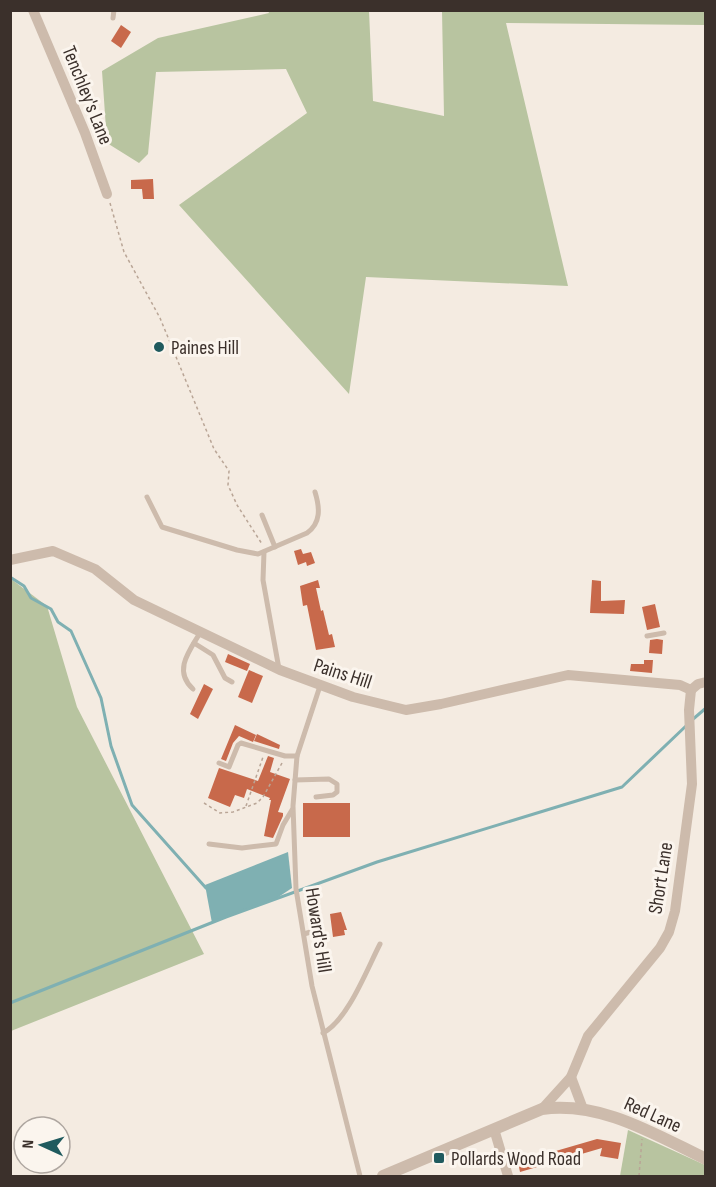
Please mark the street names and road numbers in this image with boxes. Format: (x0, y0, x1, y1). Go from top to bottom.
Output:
street label: Tenchley's Lane (56, 42, 118, 148)
street label: Pains Hill (311, 653, 375, 695)
street label: Short Lane (643, 841, 679, 916)
street label: Howard's Hill (299, 886, 337, 974)
street label: Red Lane (620, 1092, 685, 1138)

